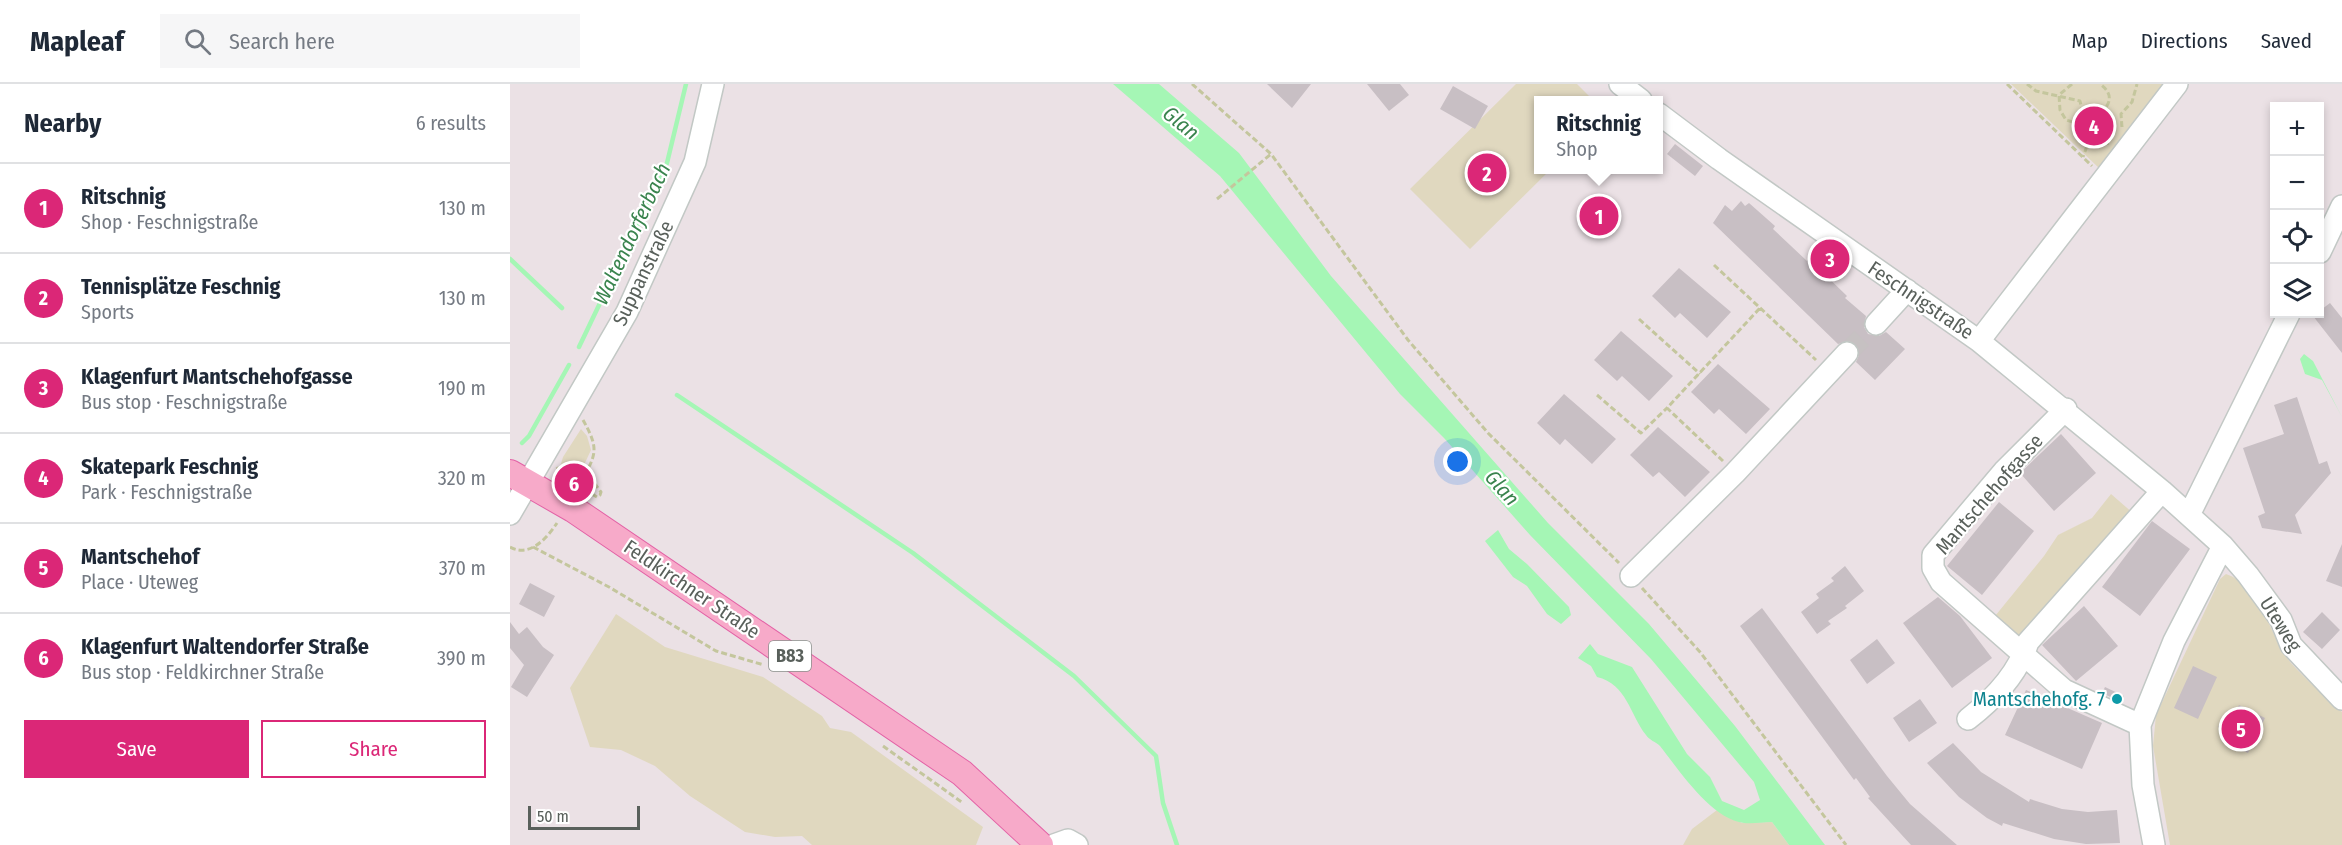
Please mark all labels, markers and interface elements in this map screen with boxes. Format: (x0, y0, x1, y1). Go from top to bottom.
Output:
search box (160, 14, 580, 68)
text: Mapleaf (30, 25, 124, 58)
icon: search (181, 25, 214, 58)
text: Search here (229, 28, 335, 55)
text: Map (2071, 28, 2108, 54)
text: Directions (2141, 28, 2228, 54)
text: Saved (2261, 28, 2312, 54)
popup (1534, 96, 1663, 174)
water label: Glan (1158, 101, 1204, 145)
map controls (2270, 102, 2324, 318)
button: + (2270, 102, 2324, 156)
pin: 4 (2074, 104, 2114, 148)
text: Nearby (24, 108, 101, 139)
text: Ritschnig (1556, 110, 1641, 137)
text: 6 results (416, 111, 486, 135)
text: Shop (1556, 137, 1598, 161)
pin: 2 (1468, 150, 1506, 196)
button: − (2270, 156, 2324, 210)
water label: Waltendorferbach (588, 159, 676, 309)
text: Ritschnig (81, 183, 166, 210)
pin: 1 (1580, 194, 1618, 238)
text: 1 (39, 196, 48, 220)
text: 130 m (439, 196, 486, 220)
text: Shop · Feschnigstraße (81, 210, 259, 234)
button: locate (2270, 210, 2324, 264)
street label: Suppanstraße (607, 217, 679, 329)
pin: 3 (1810, 236, 1850, 282)
street label: Feschnigstraße (1864, 256, 1978, 344)
button: layers (2270, 264, 2324, 318)
text: Tennisplätze Feschnig (81, 273, 280, 300)
text: 2 (39, 286, 48, 310)
text: 130 m (439, 286, 486, 310)
text: Sports (81, 300, 134, 324)
text: Klagenfurt Mantschehofgasse (81, 363, 353, 390)
text: 3 (39, 376, 48, 400)
text: 190 m (438, 376, 486, 400)
text: Bus stop · Feschnigstraße (81, 390, 287, 414)
street label: Mantschehofgasse (1930, 429, 2048, 559)
your location (1443, 447, 1472, 476)
text: Skatepark Feschnig (81, 453, 258, 480)
pin: 6 (554, 460, 594, 506)
water label: Glan (1479, 465, 1525, 511)
text: 4 (38, 466, 49, 490)
text: 320 m (438, 466, 486, 490)
text: Park · Feschnigstraße (81, 480, 252, 504)
street label: Feldkirchner Straße (619, 535, 765, 643)
text: Mantschehof (81, 543, 199, 570)
text: 5 (39, 556, 48, 580)
text: 370 m (439, 556, 486, 580)
text: Place · Uteweg (81, 570, 198, 594)
street label: Uteweg (2255, 592, 2307, 656)
text: Klagenfurt Waltendorfer Straße (81, 633, 369, 660)
road number: B83 (769, 641, 811, 671)
text: 6 (38, 646, 49, 670)
text: 390 m (437, 646, 486, 670)
text: Bus stop · Feldkirchner Straße (81, 660, 324, 684)
place label: Mantschehofg. 7 (1973, 687, 2105, 711)
marker: Mantschehofg. 7 (2110, 692, 2124, 706)
pin: 5 (2222, 706, 2260, 752)
button: Save (24, 720, 249, 778)
button: Share (261, 720, 486, 778)
scale bar (528, 803, 640, 830)
text: 50 m (537, 807, 569, 826)

